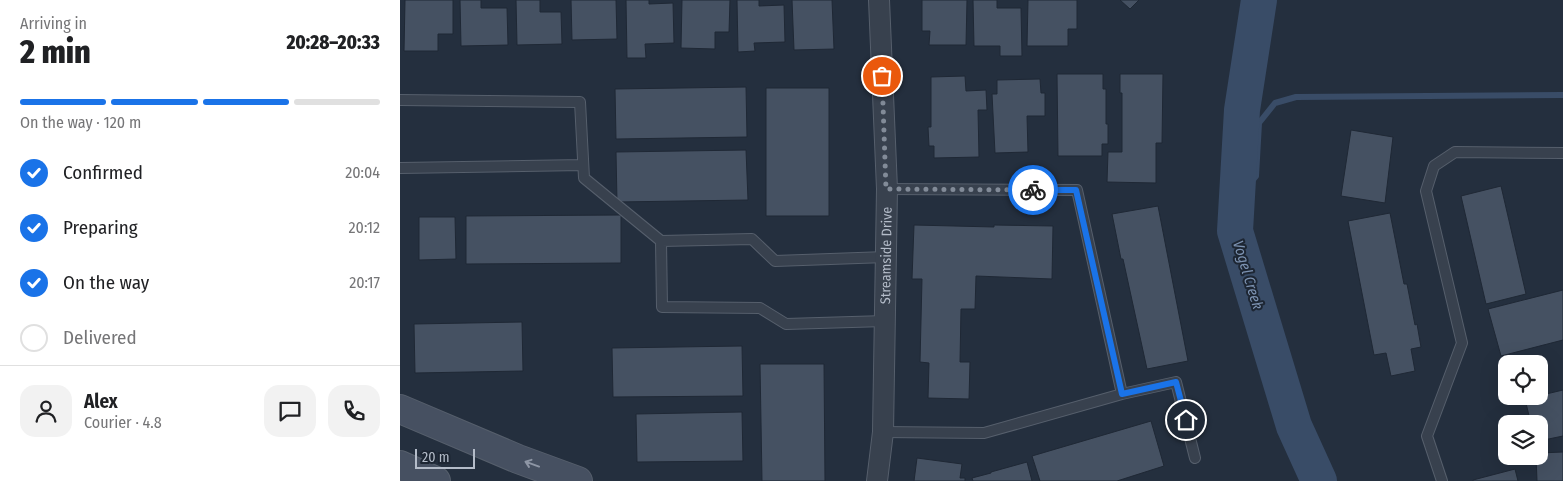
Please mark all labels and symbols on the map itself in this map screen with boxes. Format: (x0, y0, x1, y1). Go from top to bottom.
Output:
pin (861, 55, 903, 97)
courier (1008, 165, 1058, 215)
street label: Streamside Drive (877, 206, 895, 304)
water label: Vogel Creek (1229, 238, 1267, 312)
pin (1165, 399, 1207, 441)
scale bar (415, 446, 475, 469)
one-way arrow (525, 459, 540, 468)

